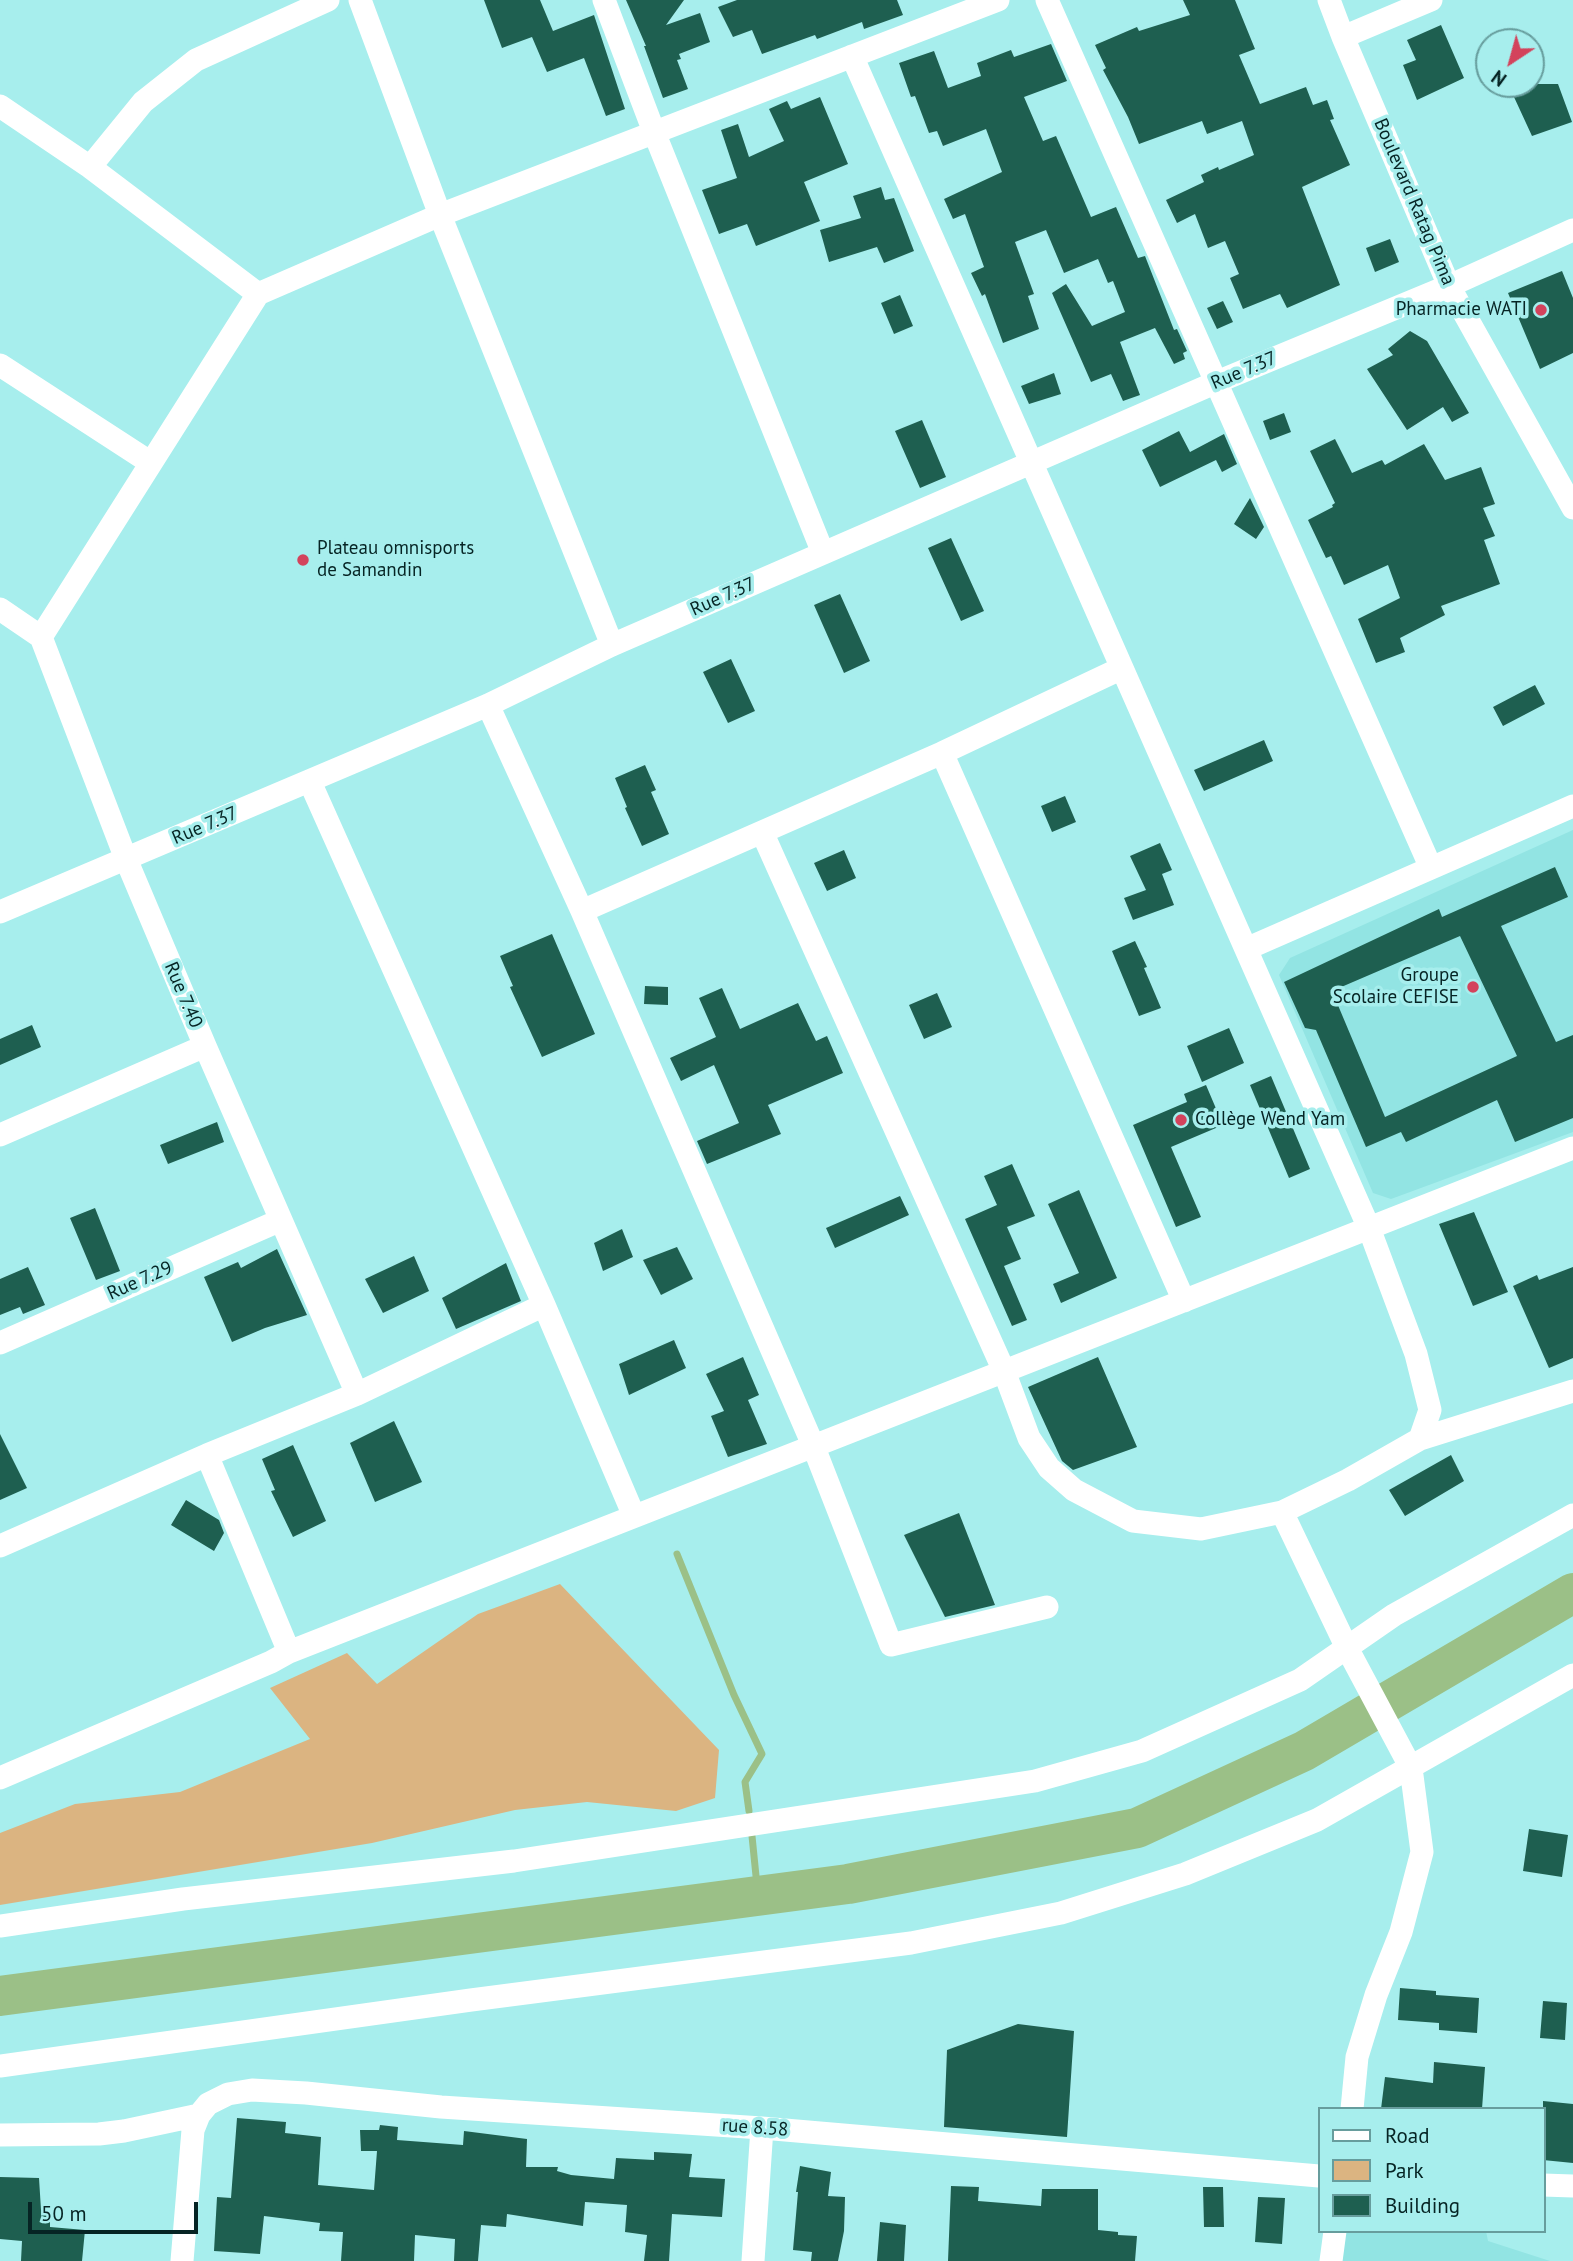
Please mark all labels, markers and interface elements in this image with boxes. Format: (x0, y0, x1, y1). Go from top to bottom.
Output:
north arrow (1475, 28, 1545, 98)
text: N (1487, 65, 1511, 92)
street label: Boulevard Ratag Pima (1369, 115, 1459, 289)
place label: Pharmacie WATI (1396, 299, 1527, 321)
marker: Pharmacie WATI (1533, 302, 1549, 318)
street label: Rue 7.37 (1208, 347, 1280, 395)
place label: Plateau omnisports de Samandin (317, 538, 474, 582)
marker: Plateau omnisports de Samandin (295, 552, 311, 568)
street label: Rue 7.37 (687, 573, 759, 621)
street label: Rue 7.37 (169, 802, 241, 850)
street label: Rue 7.40 (159, 959, 207, 1031)
place label: Groupe Scolaire CEFISE (1333, 965, 1459, 1009)
marker: Groupe Scolaire CEFISE (1465, 979, 1481, 995)
place label: Collège Wend Yam (1195, 1109, 1345, 1131)
marker: Collège Wend Yam (1173, 1112, 1189, 1128)
street label: Rue 7.29 (104, 1257, 176, 1305)
legend (1318, 2107, 1545, 2233)
street label: rue 8.58 (721, 2114, 789, 2142)
text: Road (1385, 2122, 1429, 2149)
text: Park (1385, 2157, 1424, 2184)
scale bar (32, 2188, 201, 2232)
text: Building (1385, 2192, 1460, 2219)
text: 50 m (41, 2200, 87, 2227)

